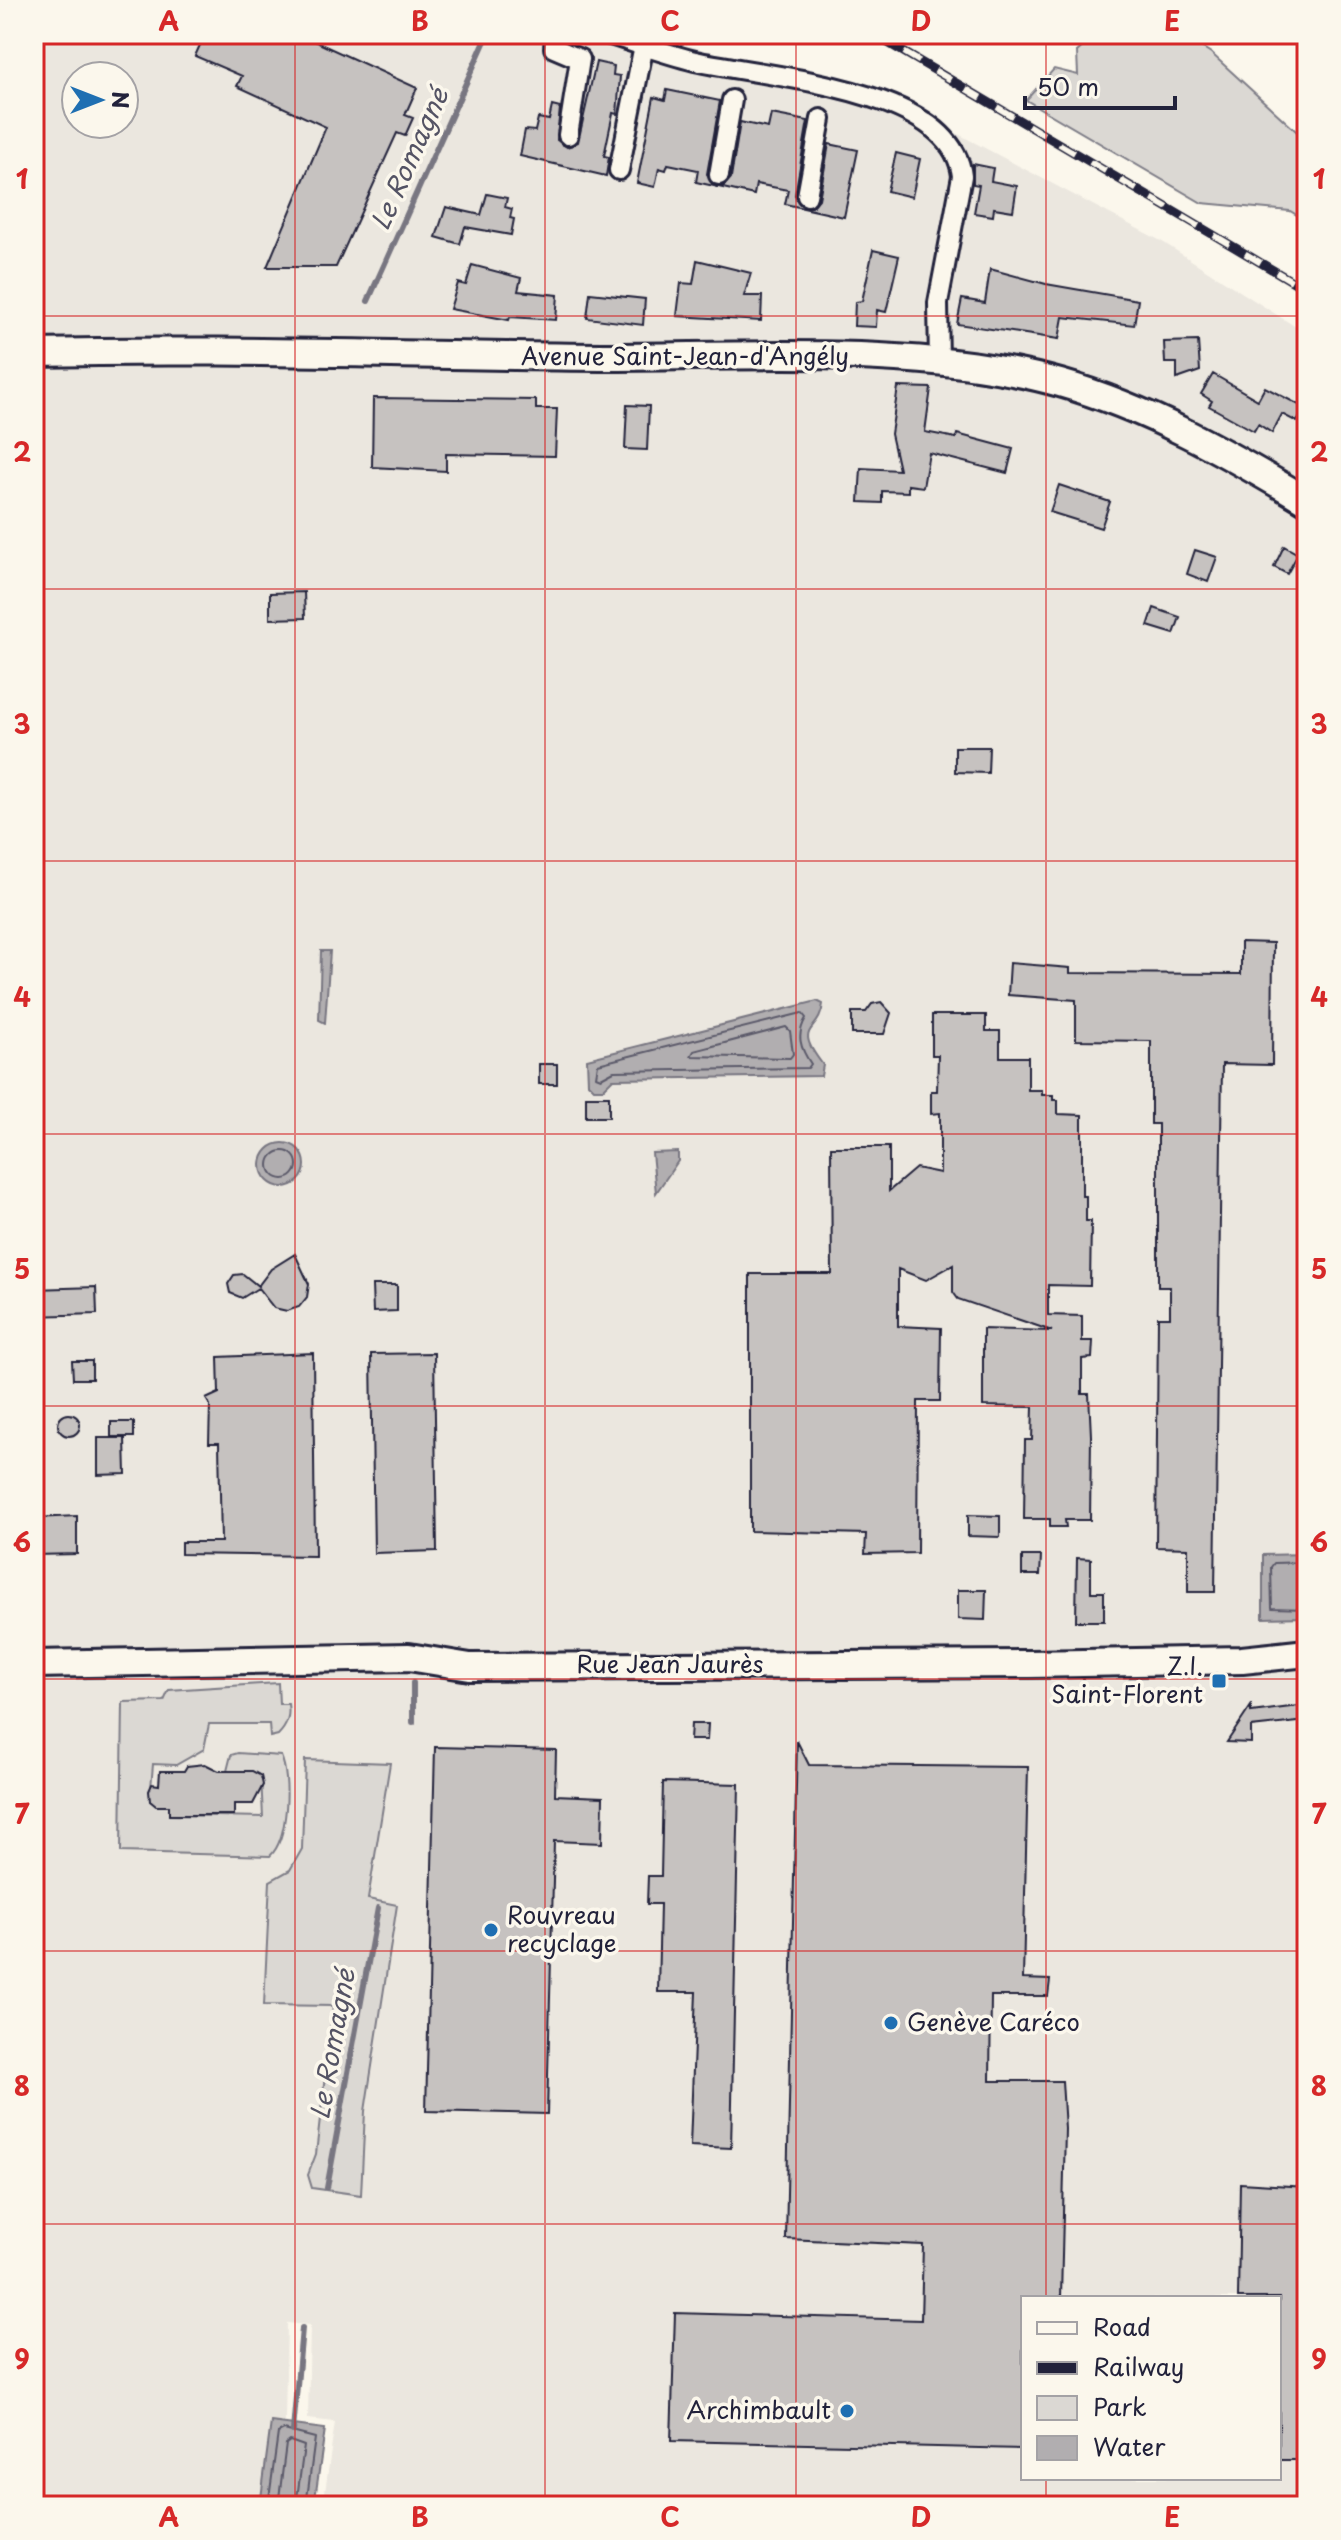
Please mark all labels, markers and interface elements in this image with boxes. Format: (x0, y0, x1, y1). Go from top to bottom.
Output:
text: A (159, 1, 179, 40)
text: B (411, 1, 429, 40)
text: C (660, 1, 680, 40)
text: D (911, 1, 931, 40)
text: E (1164, 1, 1180, 40)
north arrow (60, 60, 140, 140)
scale bar (1025, 60, 1175, 110)
text: 50 m (1037, 68, 1099, 104)
water label: Le Romagné (360, 79, 458, 236)
text: N (105, 91, 138, 109)
text: 1 (16, 159, 28, 198)
text: 1 (1313, 159, 1325, 198)
street label: Avenue Saint-Jean-d'Angély (521, 337, 849, 373)
text: 2 (13, 432, 31, 471)
text: 2 (1310, 432, 1328, 471)
text: 3 (13, 704, 31, 743)
text: 3 (1310, 704, 1328, 743)
text: 4 (13, 977, 31, 1016)
text: 4 (1310, 977, 1328, 1016)
text: 5 (14, 1249, 30, 1288)
text: 5 (1311, 1249, 1327, 1288)
text: 6 (13, 1522, 31, 1561)
text: 6 (1310, 1522, 1328, 1561)
street label: Rue Jean Jaurès (576, 1645, 764, 1681)
place label: Z.I. Saint-Florent (1051, 1647, 1203, 1711)
marker: Z.I. Saint-Florent (1210, 1672, 1228, 1690)
text: 7 (15, 1794, 30, 1833)
text: 7 (1312, 1794, 1327, 1833)
place label: Rouvreau recyclage (507, 1896, 617, 1960)
marker: Rouvreau recyclage (482, 1921, 500, 1939)
water label: Le Romagné (299, 1964, 364, 2122)
place label: Genève Caréco (907, 2003, 1080, 2039)
marker: Genève Caréco (882, 2014, 900, 2032)
text: 8 (14, 2066, 30, 2105)
text: 8 (1311, 2066, 1327, 2105)
legend (1021, 2296, 1281, 2480)
text: Road (1093, 2308, 1151, 2344)
text: 9 (14, 2339, 30, 2378)
text: 9 (1311, 2339, 1327, 2378)
text: Railway (1093, 2348, 1184, 2384)
text: Park (1093, 2388, 1147, 2424)
place label: Archimbault (686, 2391, 831, 2427)
marker: Archimbault (838, 2402, 856, 2420)
text: Water (1093, 2428, 1166, 2464)
text: A (159, 2497, 179, 2536)
text: B (411, 2497, 429, 2536)
text: C (660, 2497, 680, 2536)
text: D (911, 2497, 931, 2536)
text: E (1164, 2497, 1180, 2536)

